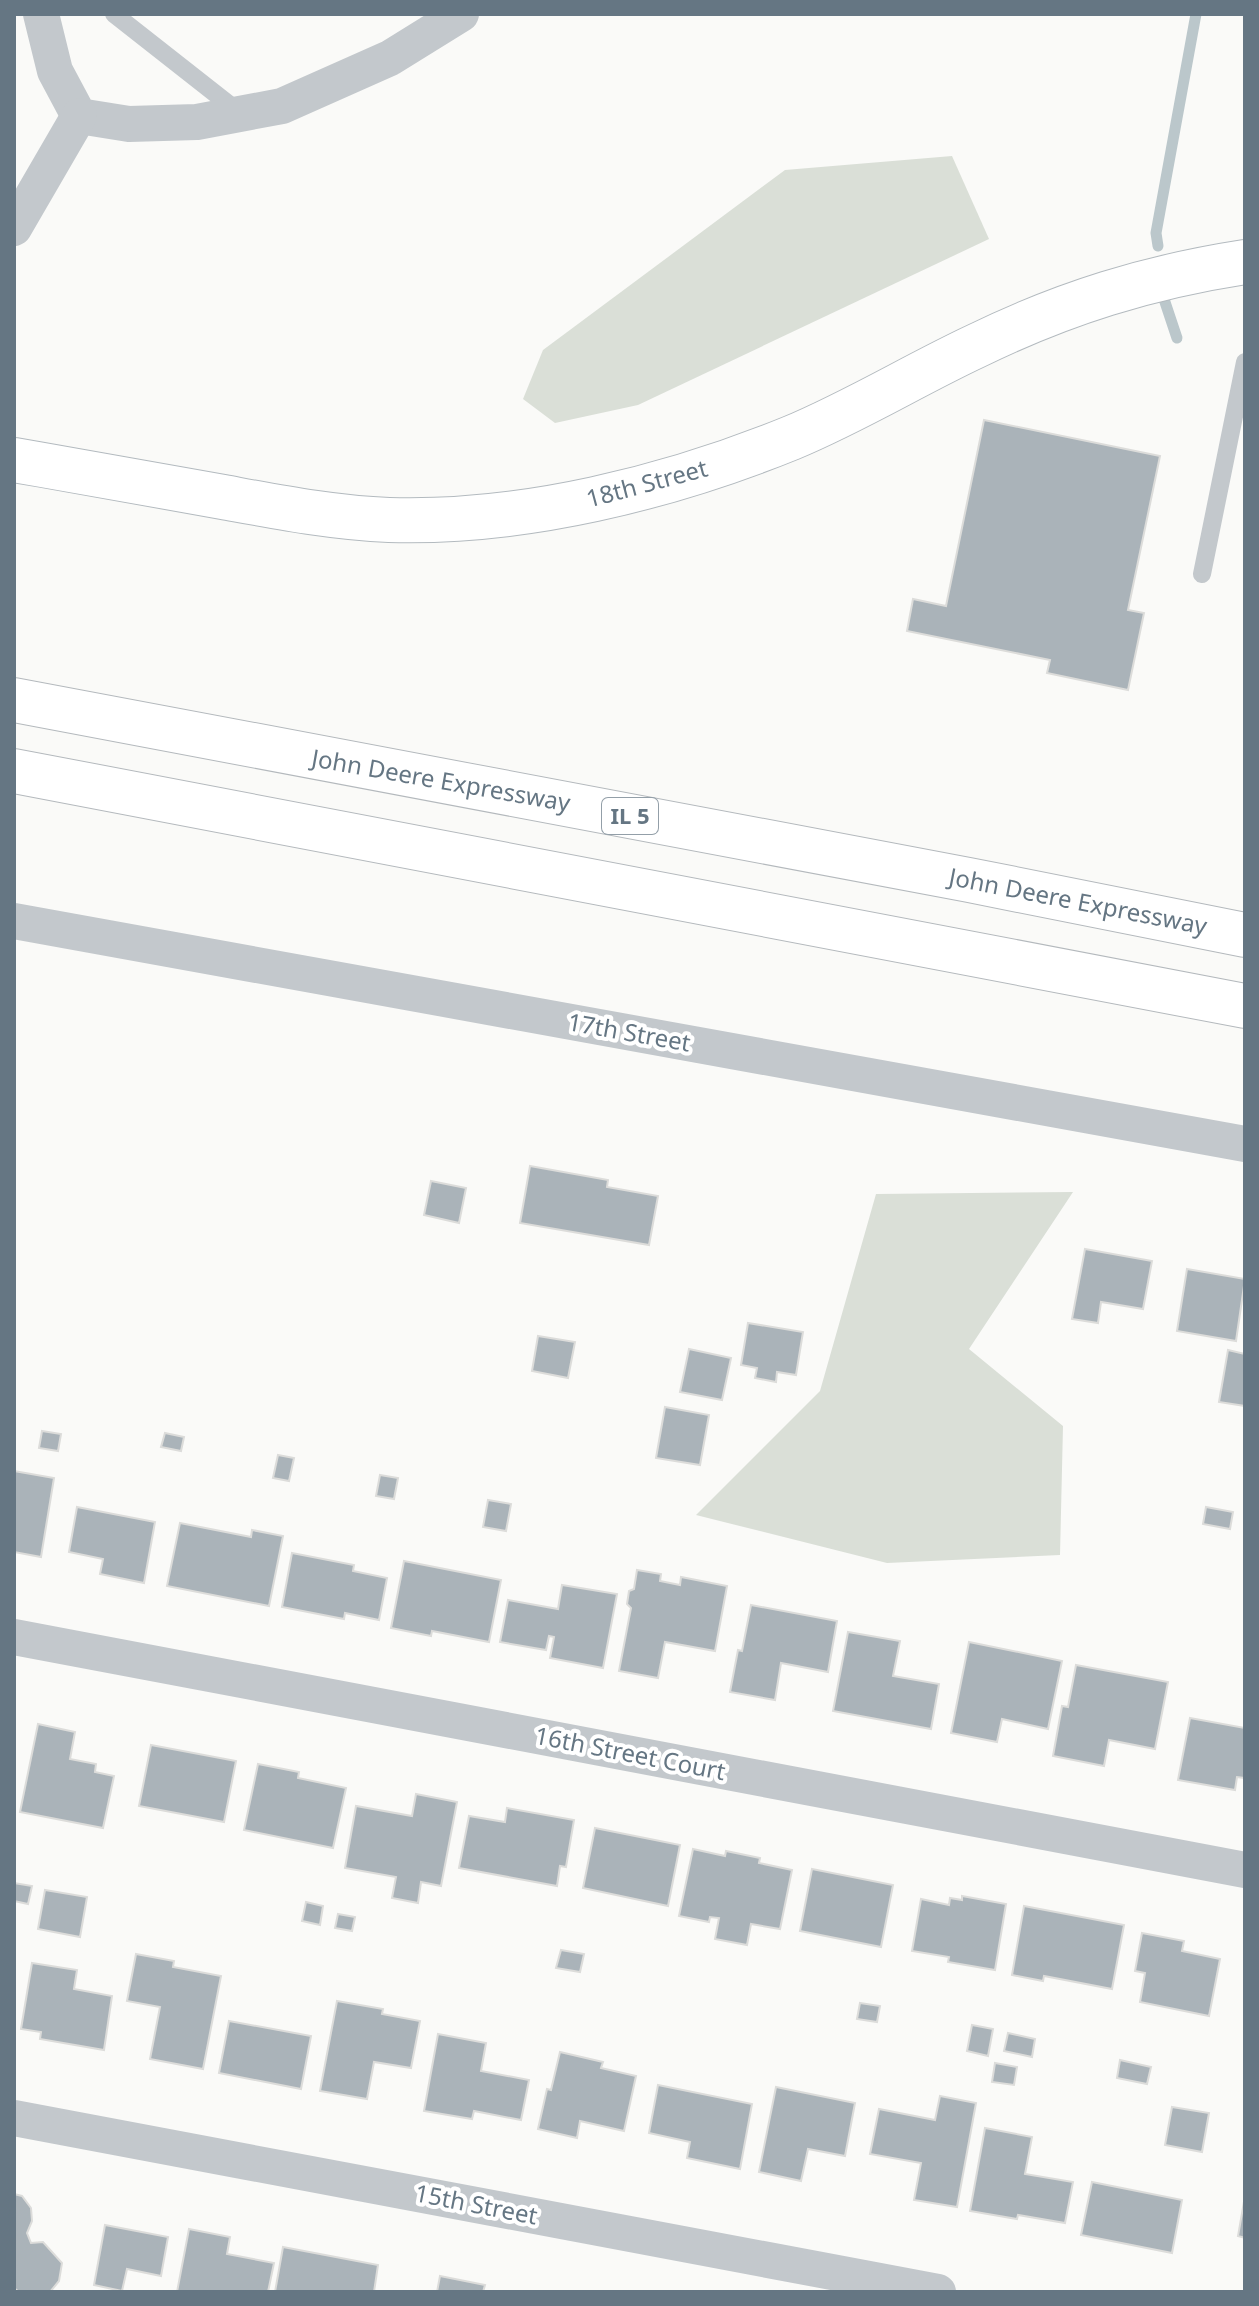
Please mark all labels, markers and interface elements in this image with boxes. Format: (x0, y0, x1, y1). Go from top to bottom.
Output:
street label: 18th Street (582, 450, 711, 515)
street label: John Deere Expressway (307, 740, 574, 819)
road number: IL 5 (602, 798, 658, 834)
street label: John Deere Expressway (945, 859, 1211, 942)
street label: 17th Street (565, 1004, 694, 1059)
street label: 16th Street Court (532, 1718, 729, 1787)
street label: 15th Street (412, 2175, 541, 2232)

